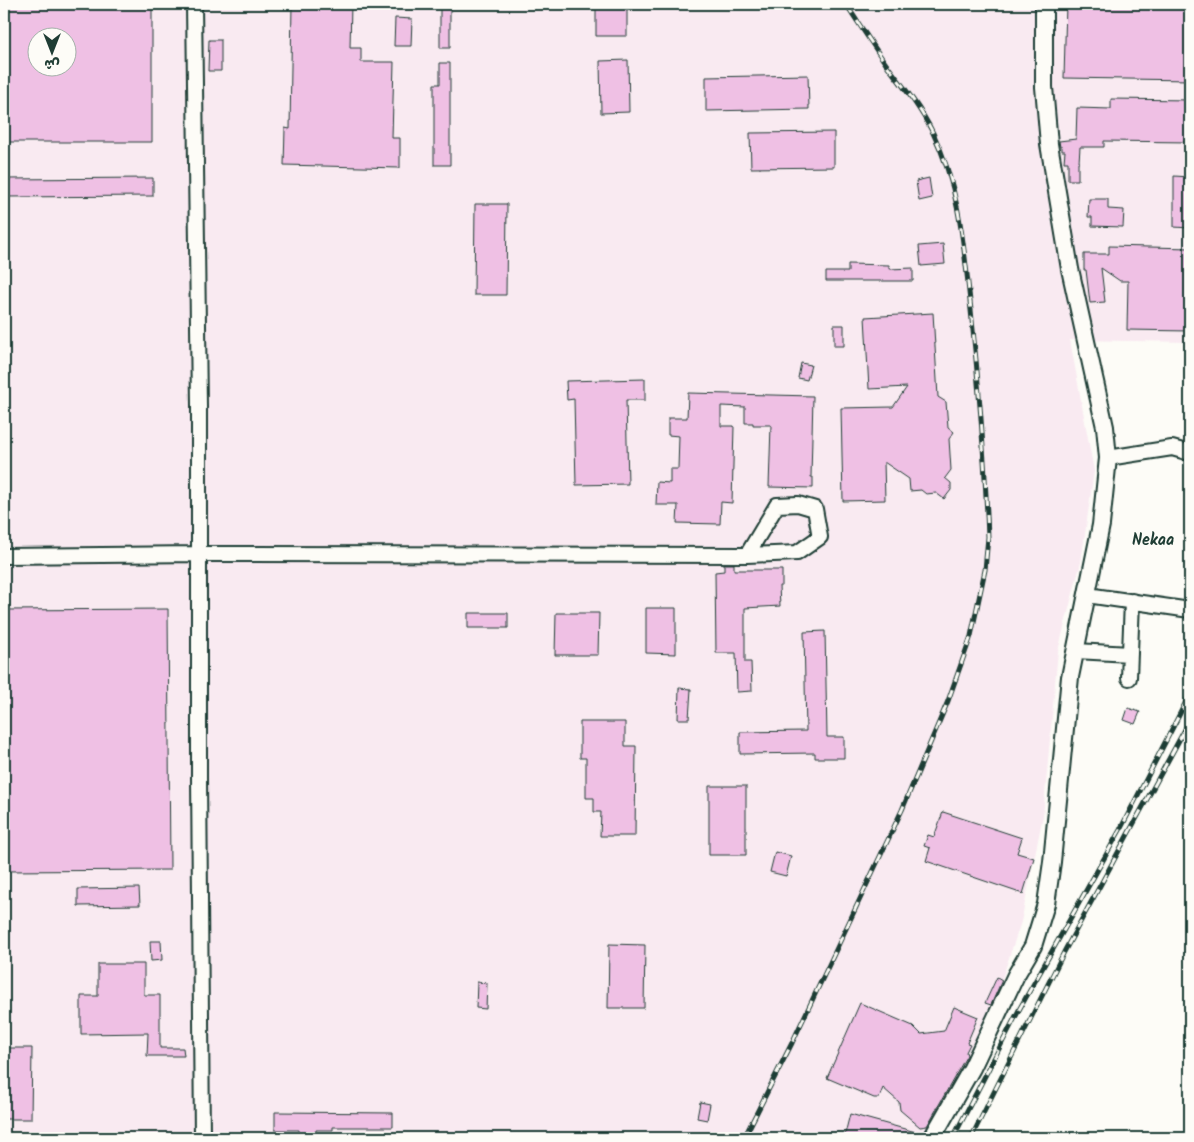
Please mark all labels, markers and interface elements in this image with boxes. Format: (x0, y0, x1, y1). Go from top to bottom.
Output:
north arrow (28, 28, 78, 78)
text: ش (44, 53, 60, 75)
district label: Nekaa (1132, 528, 1174, 553)

